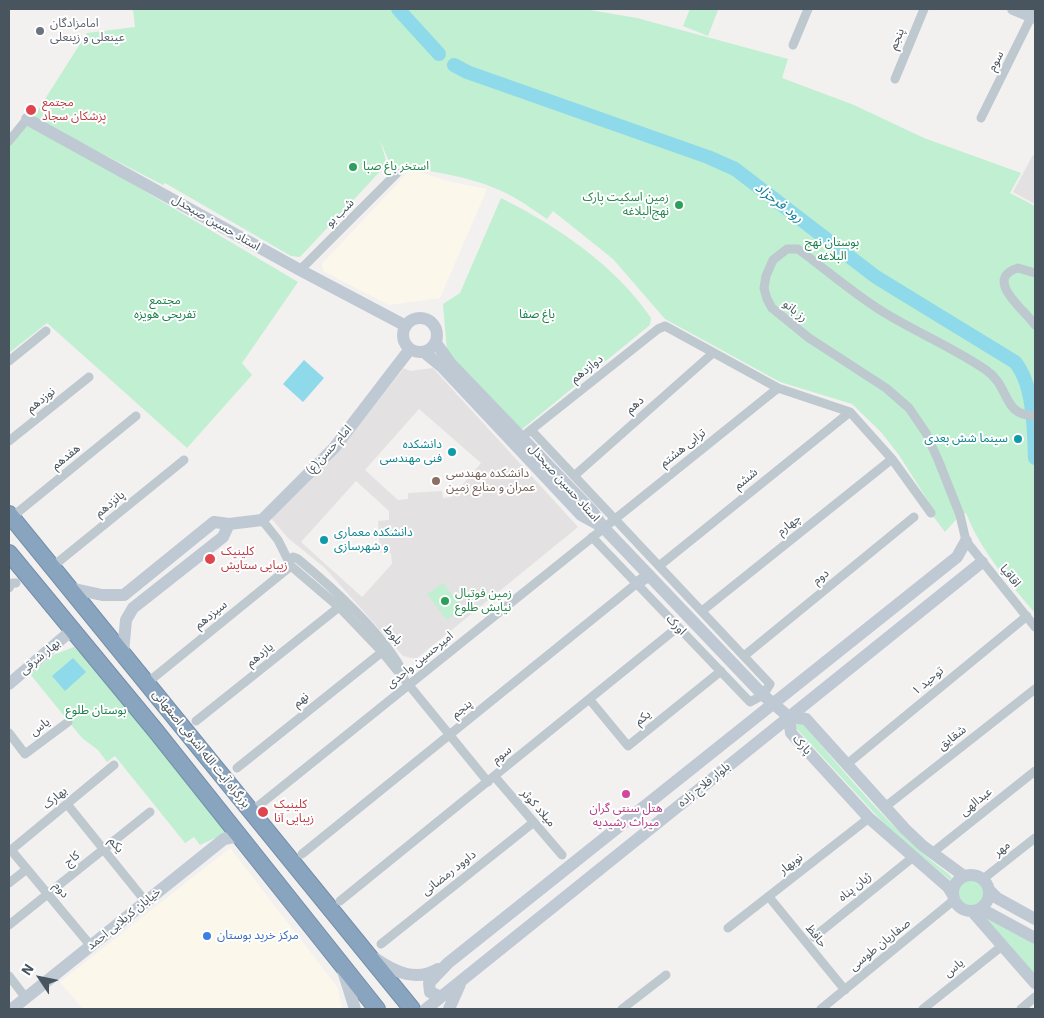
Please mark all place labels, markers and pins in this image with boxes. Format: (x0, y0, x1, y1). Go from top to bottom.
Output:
place label: امامزادگان عینعلی و زینعلی (50, 17, 125, 45)
marker: امامزادگان عینعلی و زینعلی (34, 25, 46, 37)
place label: مجتمع پزشکان سجاد (42, 96, 106, 124)
marker: مجتمع پزشکان سجاد (24, 103, 38, 117)
place label: استخر باغ صبا (363, 160, 429, 174)
marker: استخر باغ صبا (347, 161, 359, 173)
place label: زمین اسکیت پارک نهج‌البلاغه (582, 191, 669, 219)
marker: زمین اسکیت پارک نهج‌البلاغه (673, 199, 685, 211)
place label: سینما شش بعدی (924, 432, 1008, 446)
marker: سینما شش بعدی (1012, 433, 1024, 445)
place label: دانشکده فنی مهندسی (380, 438, 442, 466)
marker: دانشکده فنی مهندسی (446, 446, 458, 458)
place label: دانشکده مهندسی عمران و منابع زمین (446, 467, 535, 495)
marker: دانشکده مهندسی عمران و منابع زمین (430, 475, 442, 487)
place label: دانشکده معماری و شهرسازی (334, 526, 413, 554)
marker: دانشکده معماری و شهرسازی (318, 534, 330, 546)
place label: کلینیک زیبایی ستایش (221, 545, 288, 573)
marker: کلینیک زیبایی ستایش (203, 552, 217, 566)
place label: زمین فوتبال نیایش طلوع (455, 587, 512, 615)
marker: زمین فوتبال نیایش طلوع (439, 595, 451, 607)
marker: هتل سنتی گران میراث رشیدیه (620, 788, 632, 800)
place label: کلینیک زیبایی آنا (274, 798, 314, 826)
place label: هتل سنتی گران میراث رشیدیه (589, 802, 663, 830)
marker: کلینیک زیبایی آنا (256, 805, 270, 819)
place label: مرکز خرید بوستان (217, 929, 299, 943)
marker: مرکز خرید بوستان (201, 930, 213, 942)

